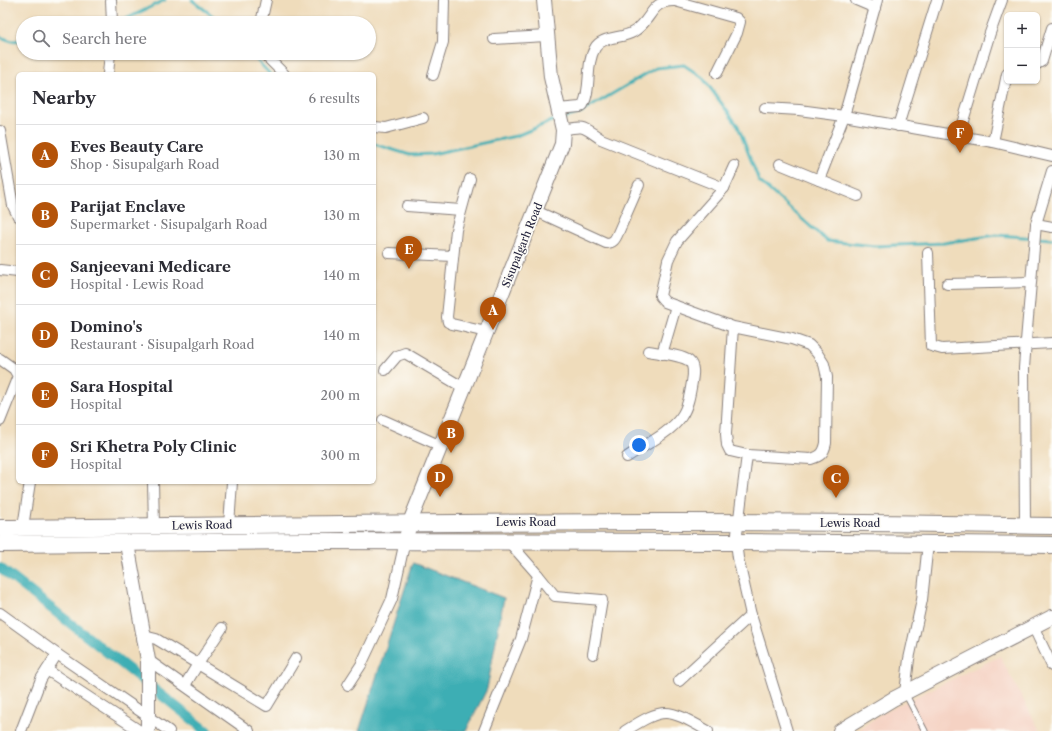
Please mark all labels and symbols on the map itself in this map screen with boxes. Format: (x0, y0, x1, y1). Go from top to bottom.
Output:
pin: F (947, 120, 973, 153)
street label: Sisupalgarh Road (499, 200, 546, 290)
pin: E (396, 236, 422, 269)
pin: A (480, 297, 506, 330)
pin: B (438, 420, 464, 453)
your location (629, 435, 649, 455)
pin: D (427, 464, 453, 497)
pin: C (823, 465, 849, 498)
street label: Lewis Road (496, 515, 557, 529)
street label: Lewis Road (820, 516, 881, 530)
street label: Lewis Road (172, 517, 233, 533)

